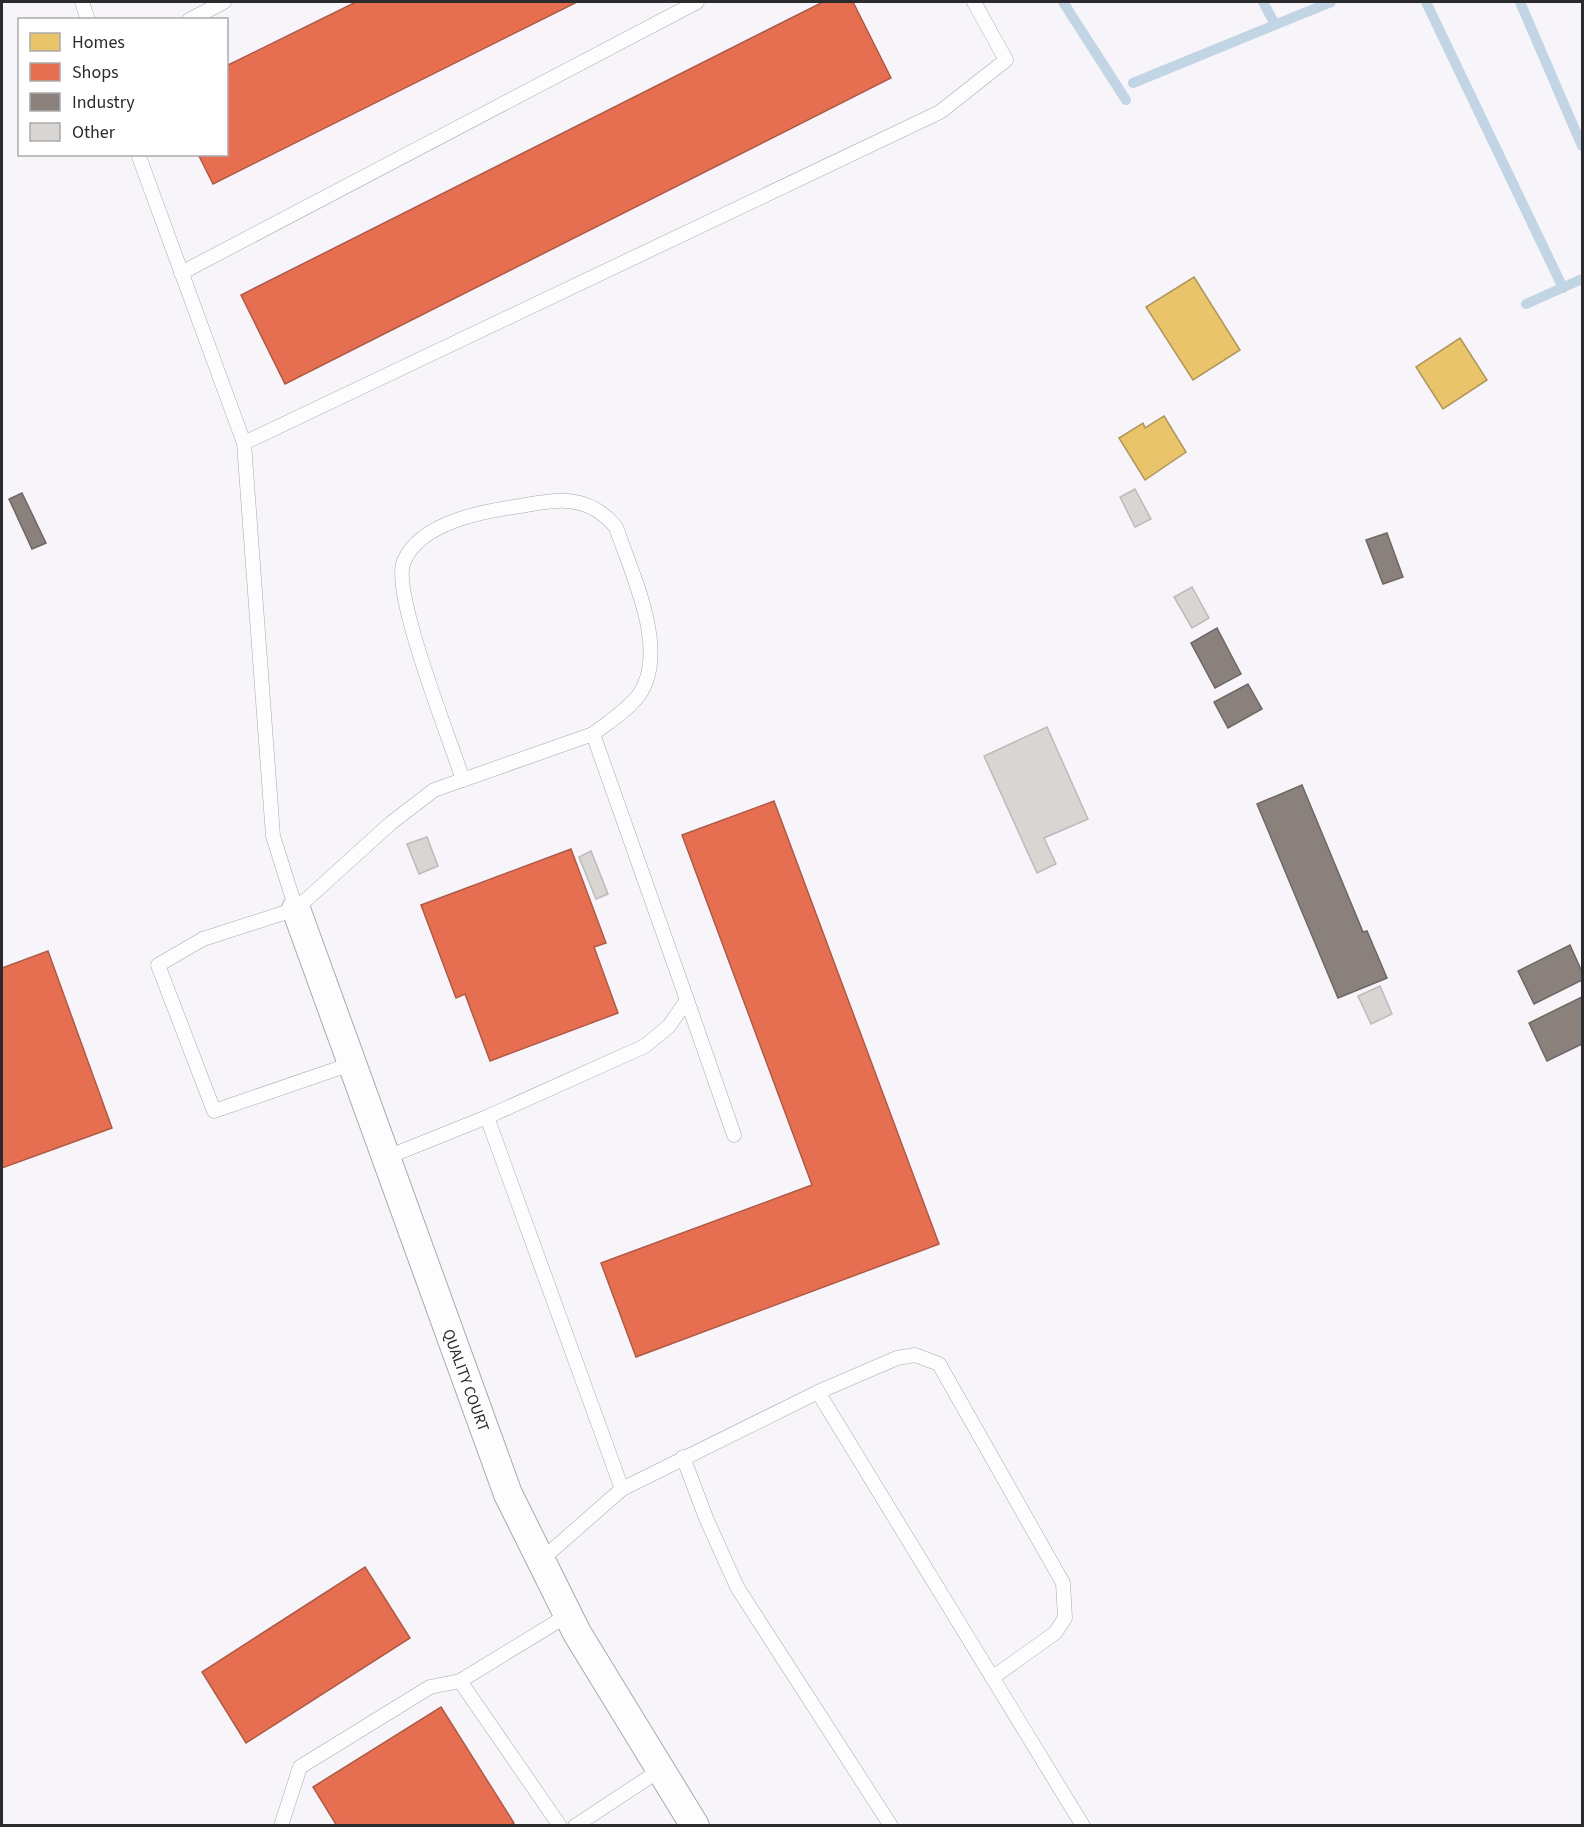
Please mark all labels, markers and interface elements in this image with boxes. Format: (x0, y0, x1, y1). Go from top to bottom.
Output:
legend (18, 18, 228, 156)
text: Homes (72, 30, 125, 55)
text: Shops (72, 60, 119, 85)
text: Industry (72, 90, 135, 115)
text: Other (72, 120, 116, 145)
street label: QUALITY COURT (437, 1326, 495, 1435)

